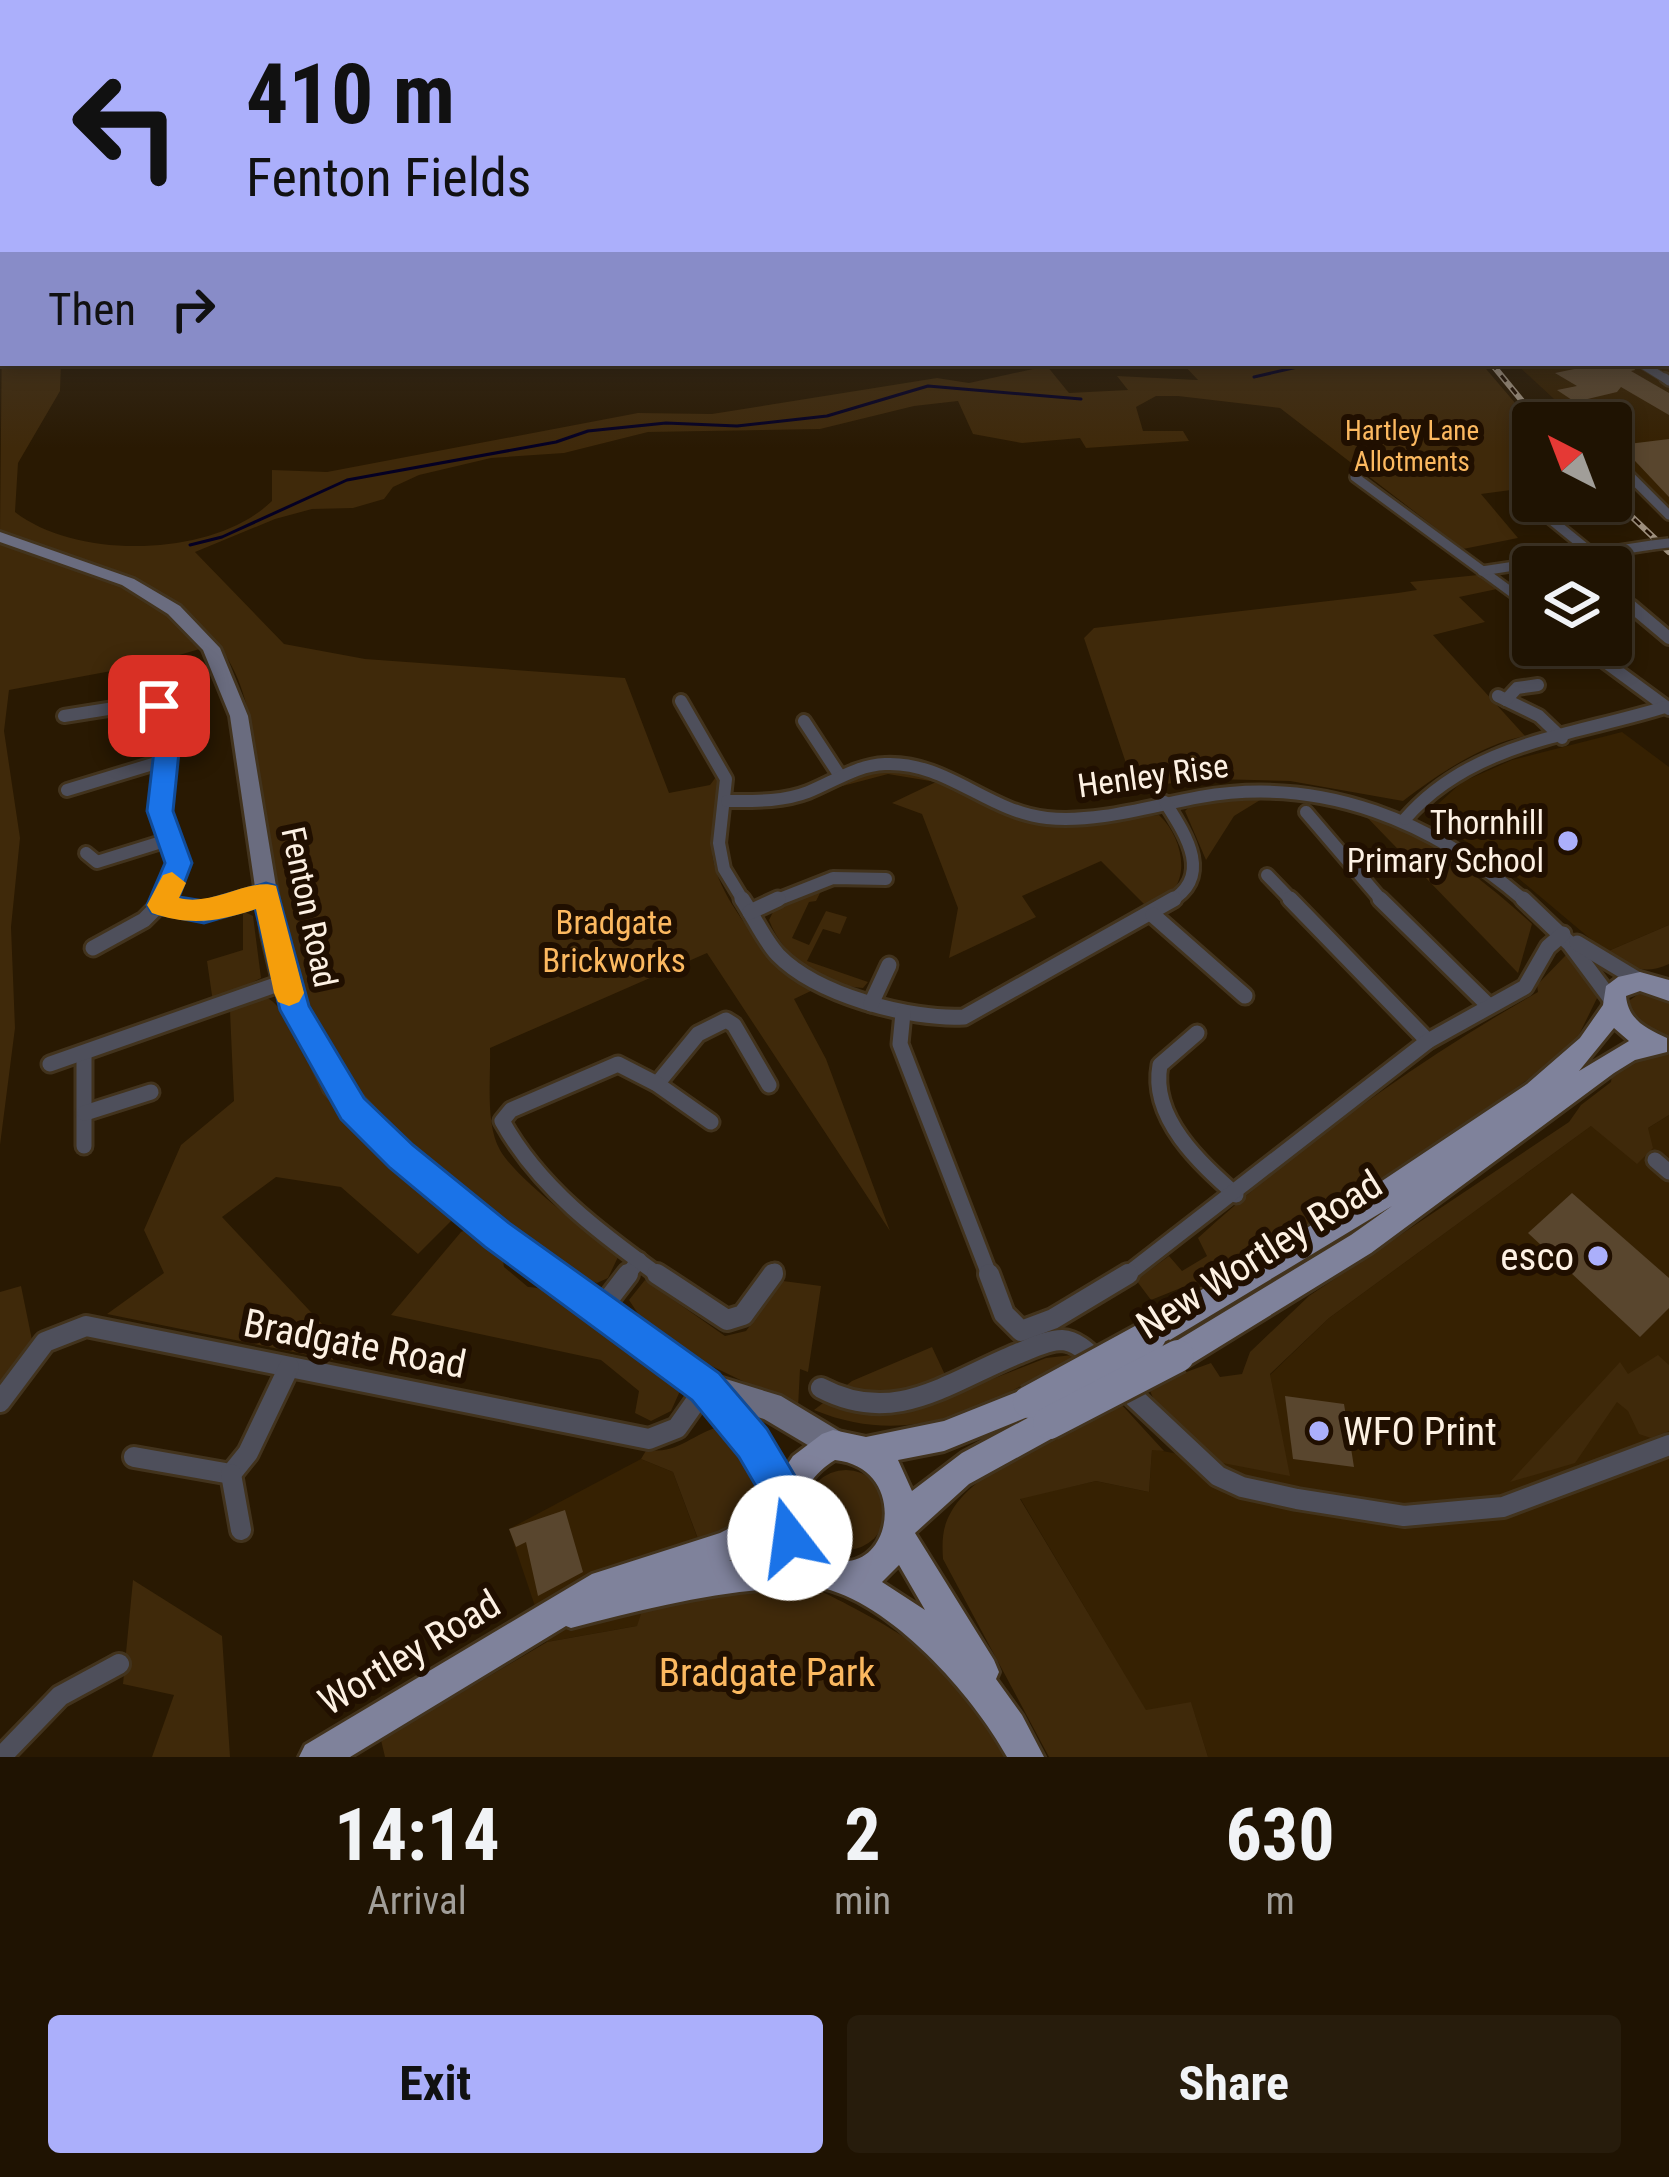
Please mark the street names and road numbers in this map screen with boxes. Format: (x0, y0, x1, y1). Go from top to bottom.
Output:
street label: Henley Rise (1075, 746, 1231, 805)
street label: Fenton Road (274, 823, 346, 991)
street label: New Wortley Road (1128, 1161, 1391, 1349)
street label: Bradgate Road (240, 1300, 470, 1388)
street label: Wortley Road (310, 1581, 509, 1725)

